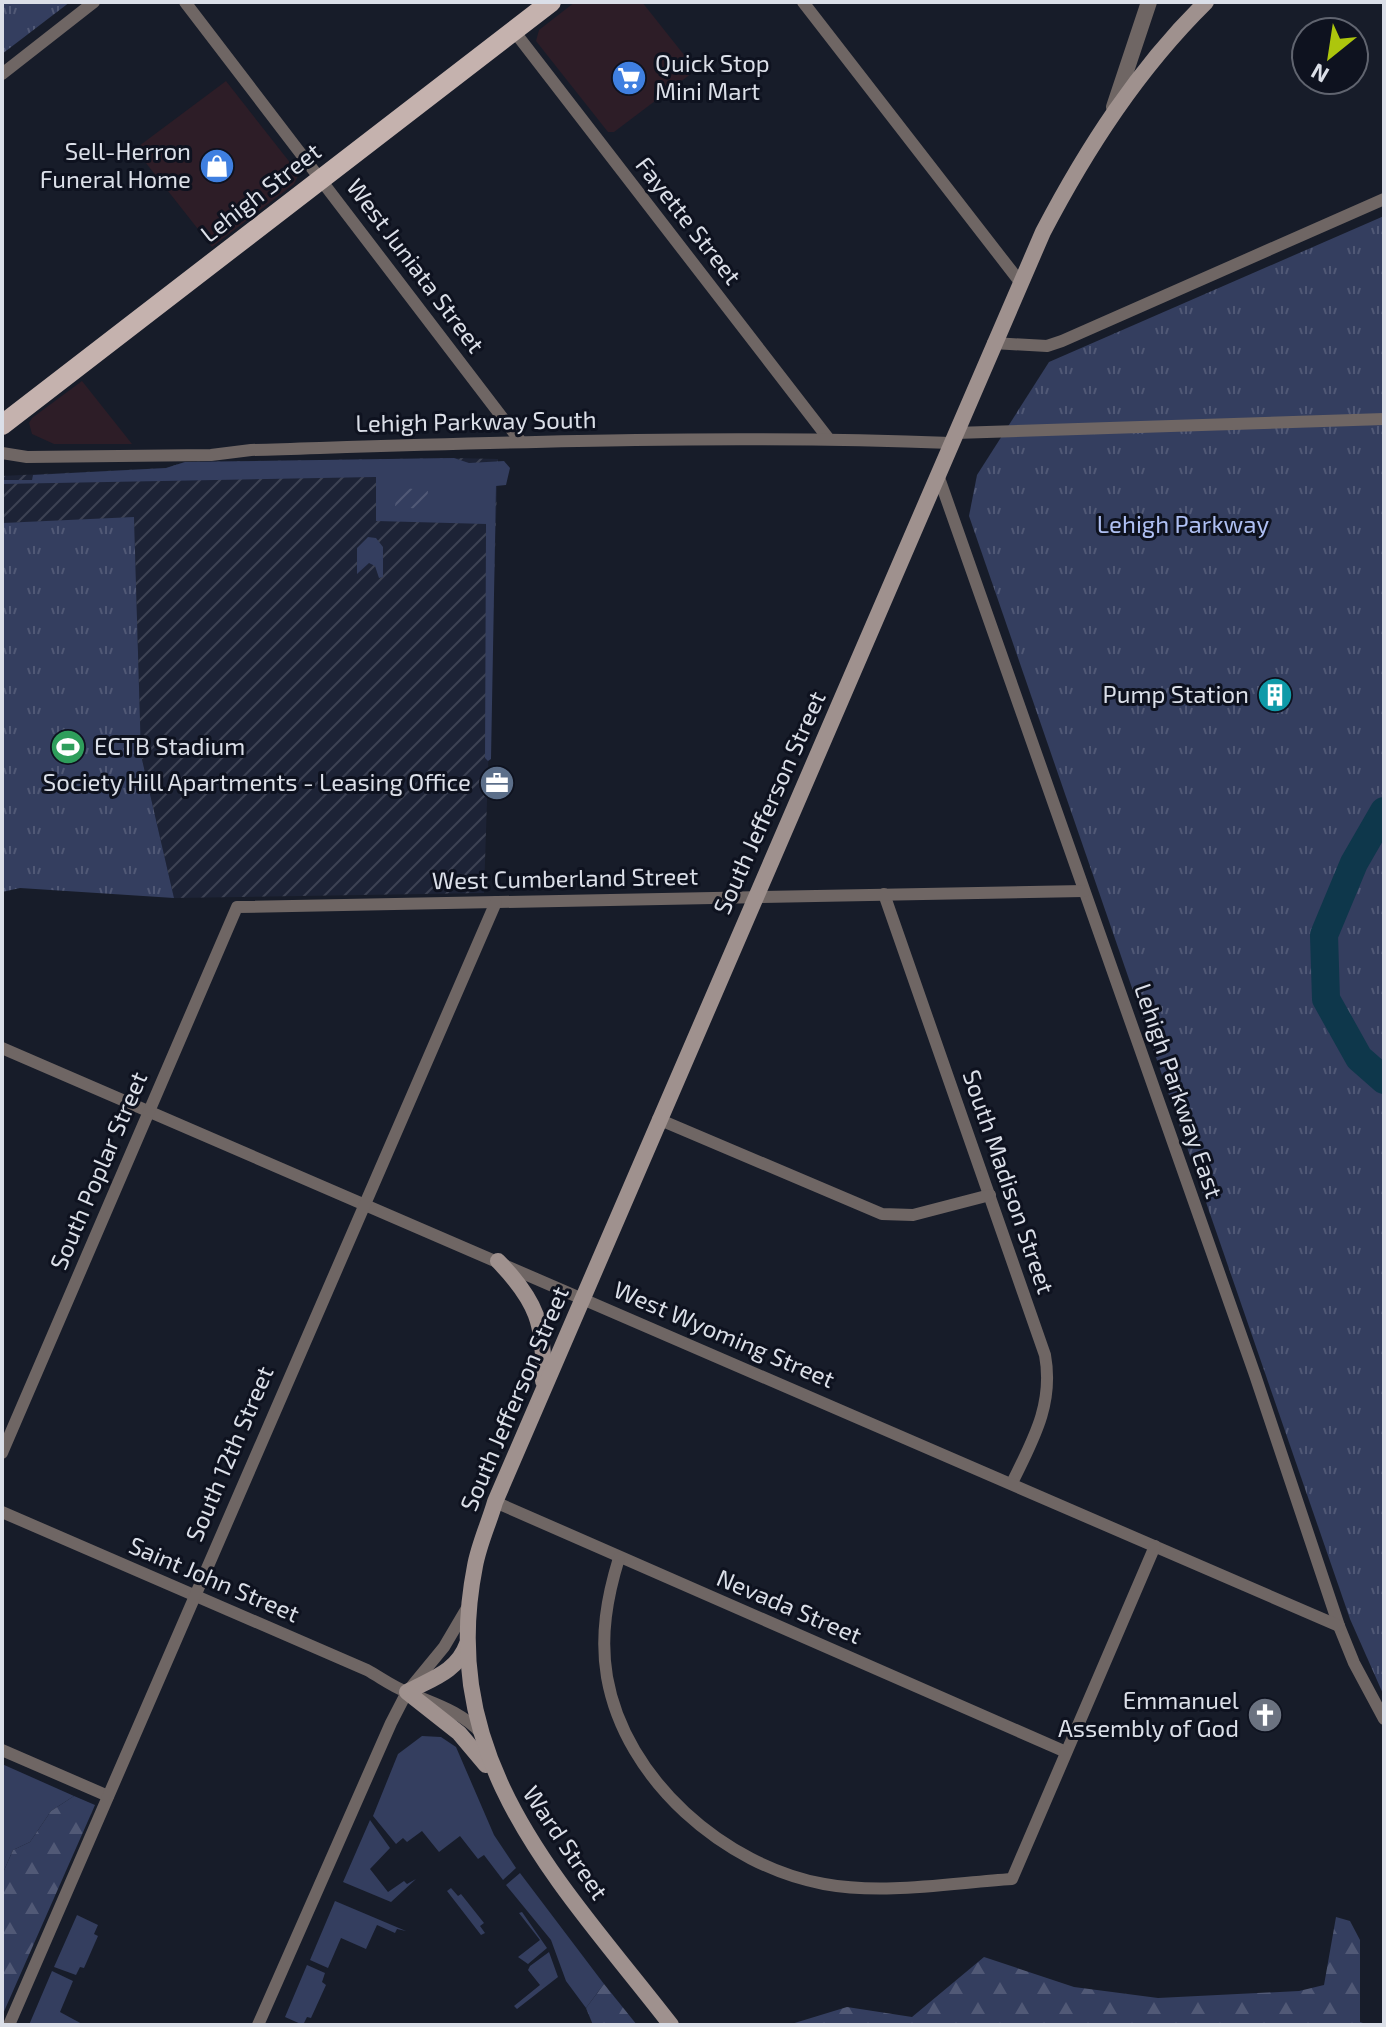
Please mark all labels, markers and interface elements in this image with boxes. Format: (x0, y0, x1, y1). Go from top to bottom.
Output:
north arrow (1290, 16, 1370, 96)
place label: Quick Stop Mini Mart (655, 48, 770, 105)
supermarket icon: Quick Stop Mini Mart (610, 59, 648, 97)
text: N (1306, 59, 1333, 89)
place label: Sell-Herron Funeral Home (40, 136, 191, 193)
street label: Lehigh Street (194, 136, 326, 248)
shop icon: Sell-Herron Funeral Home (198, 147, 236, 185)
street label: Fayette Street (630, 150, 748, 290)
street label: West Juniata Street (341, 172, 491, 358)
street label: Lehigh Parkway South (355, 404, 597, 437)
park label: Lehigh Parkway (1097, 509, 1270, 538)
building icon: Pump Station (1256, 676, 1294, 714)
place label: Pump Station (1103, 679, 1249, 708)
street label: South Jefferson Street (706, 686, 831, 918)
sports icon: ECTB Stadium (49, 728, 87, 766)
place label: ECTB Stadium (94, 731, 245, 760)
office icon: Society Hill Apartments - Leasing Office (478, 764, 516, 802)
place label: Society Hill Apartments - Leasing Office (43, 767, 471, 796)
street label: West Cumberland Street (431, 861, 698, 894)
street label: Lehigh Parkway East (1129, 979, 1230, 1202)
street label: South Madison Street (957, 1066, 1061, 1297)
street label: South Poplar Street (43, 1067, 152, 1274)
street label: West Wyoming Street (610, 1274, 839, 1393)
street label: South Jefferson Street (453, 1282, 574, 1515)
street label: South 12th Street (179, 1361, 279, 1545)
street label: Saint John Street (125, 1530, 304, 1628)
street label: Nevada Street (713, 1562, 866, 1649)
place label: Emmanuel Assembly of God (1058, 1685, 1239, 1742)
church icon: Emmanuel Assembly of God (1246, 1696, 1284, 1734)
street label: Ward Street (518, 1780, 615, 1905)

